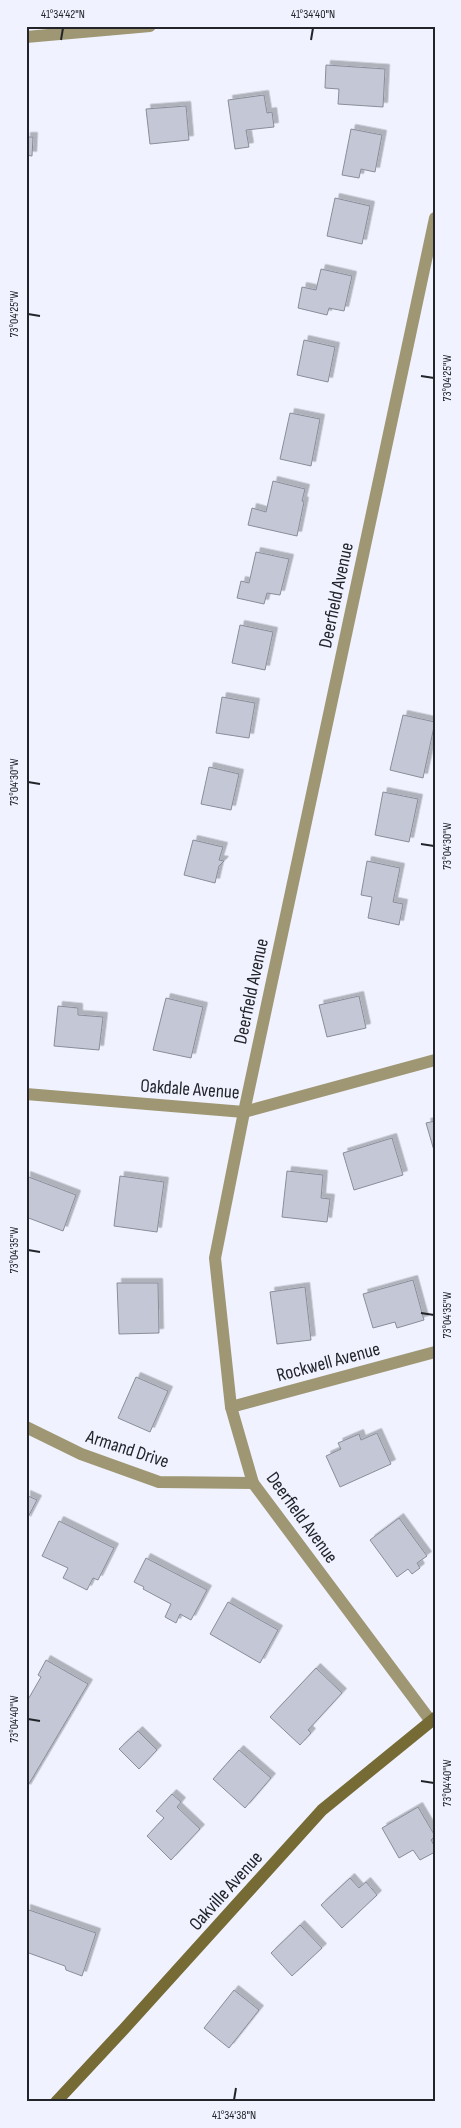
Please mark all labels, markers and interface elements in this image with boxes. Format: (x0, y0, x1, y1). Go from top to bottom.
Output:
text: 41°34'42"N (41, 7, 85, 22)
text: 41°34'40"N (291, 7, 335, 22)
text: 73°04'25"W (7, 290, 22, 337)
text: 73°04'25"W (440, 354, 455, 401)
street label: Deerfield Avenue (314, 540, 359, 650)
text: 73°04'30"W (7, 758, 22, 806)
text: 73°04'30"W (440, 822, 455, 870)
street label: Deerfield Avenue (229, 936, 274, 1046)
street label: Oakdale Avenue (140, 1075, 240, 1104)
text: 73°04'35"W (7, 1226, 22, 1273)
text: 73°04'35"W (440, 1291, 455, 1338)
street label: Rockwell Avenue (274, 1338, 383, 1387)
street label: Armand Drive (82, 1425, 172, 1474)
street label: Deerfield Avenue (261, 1468, 343, 1568)
text: 73°04'40"W (7, 1695, 22, 1743)
text: 73°04'40"W (440, 1759, 455, 1807)
street label: Oakville Avenue (184, 1847, 268, 1935)
text: 41°34'38"N (212, 2108, 256, 2123)

